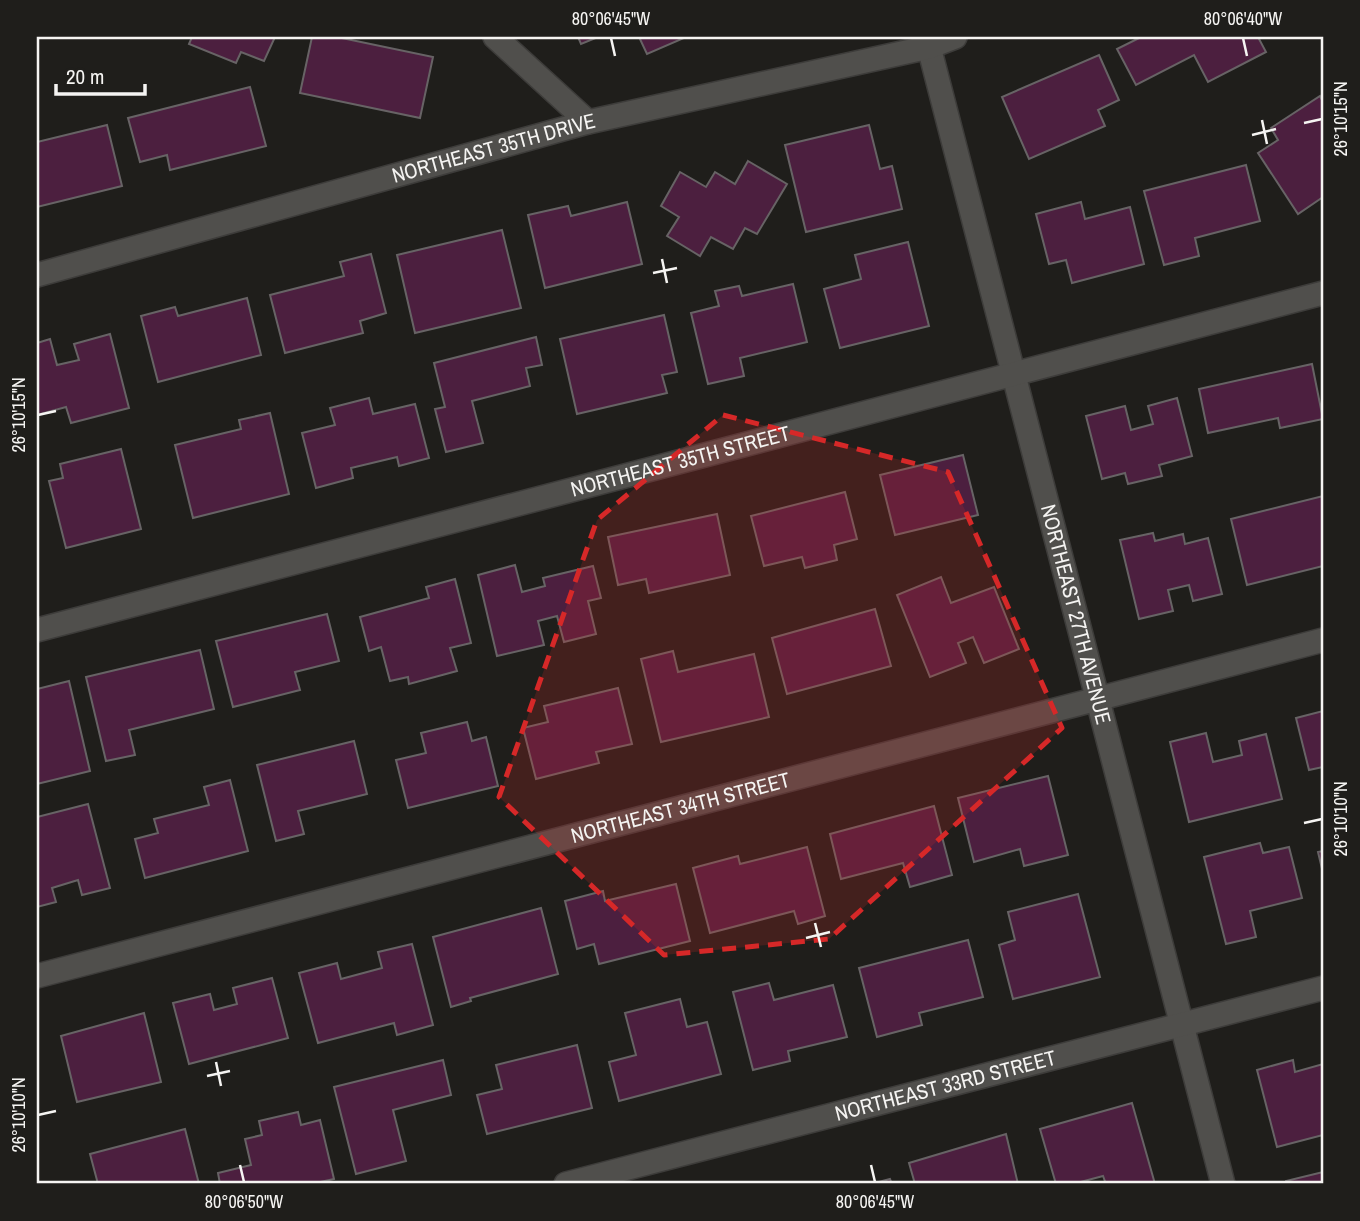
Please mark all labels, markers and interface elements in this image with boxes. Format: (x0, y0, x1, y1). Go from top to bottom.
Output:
text: 80°06'45"W (572, 6, 650, 31)
text: 80°06'40"W (1204, 6, 1282, 31)
scale bar (56, 52, 145, 96)
text: 20 m (66, 62, 104, 91)
text: 26°10'15"N (1328, 81, 1353, 157)
street label: NORTHEAST 35TH DRIVE (388, 106, 598, 190)
text: 26°10'15"N (6, 377, 31, 453)
street label: NORTHEAST 35TH STREET (567, 418, 793, 504)
street label: NORTHEAST 27TH AVENUE (1034, 501, 1119, 727)
street label: NORTHEAST 34TH STREET (568, 765, 793, 850)
text: 26°10'10"N (1328, 781, 1353, 857)
street label: NORTHEAST 33RD STREET (832, 1043, 1059, 1128)
text: 26°10'10"N (6, 1077, 31, 1153)
text: 80°06'50"W (205, 1189, 283, 1214)
text: 80°06'45"W (836, 1189, 914, 1214)

